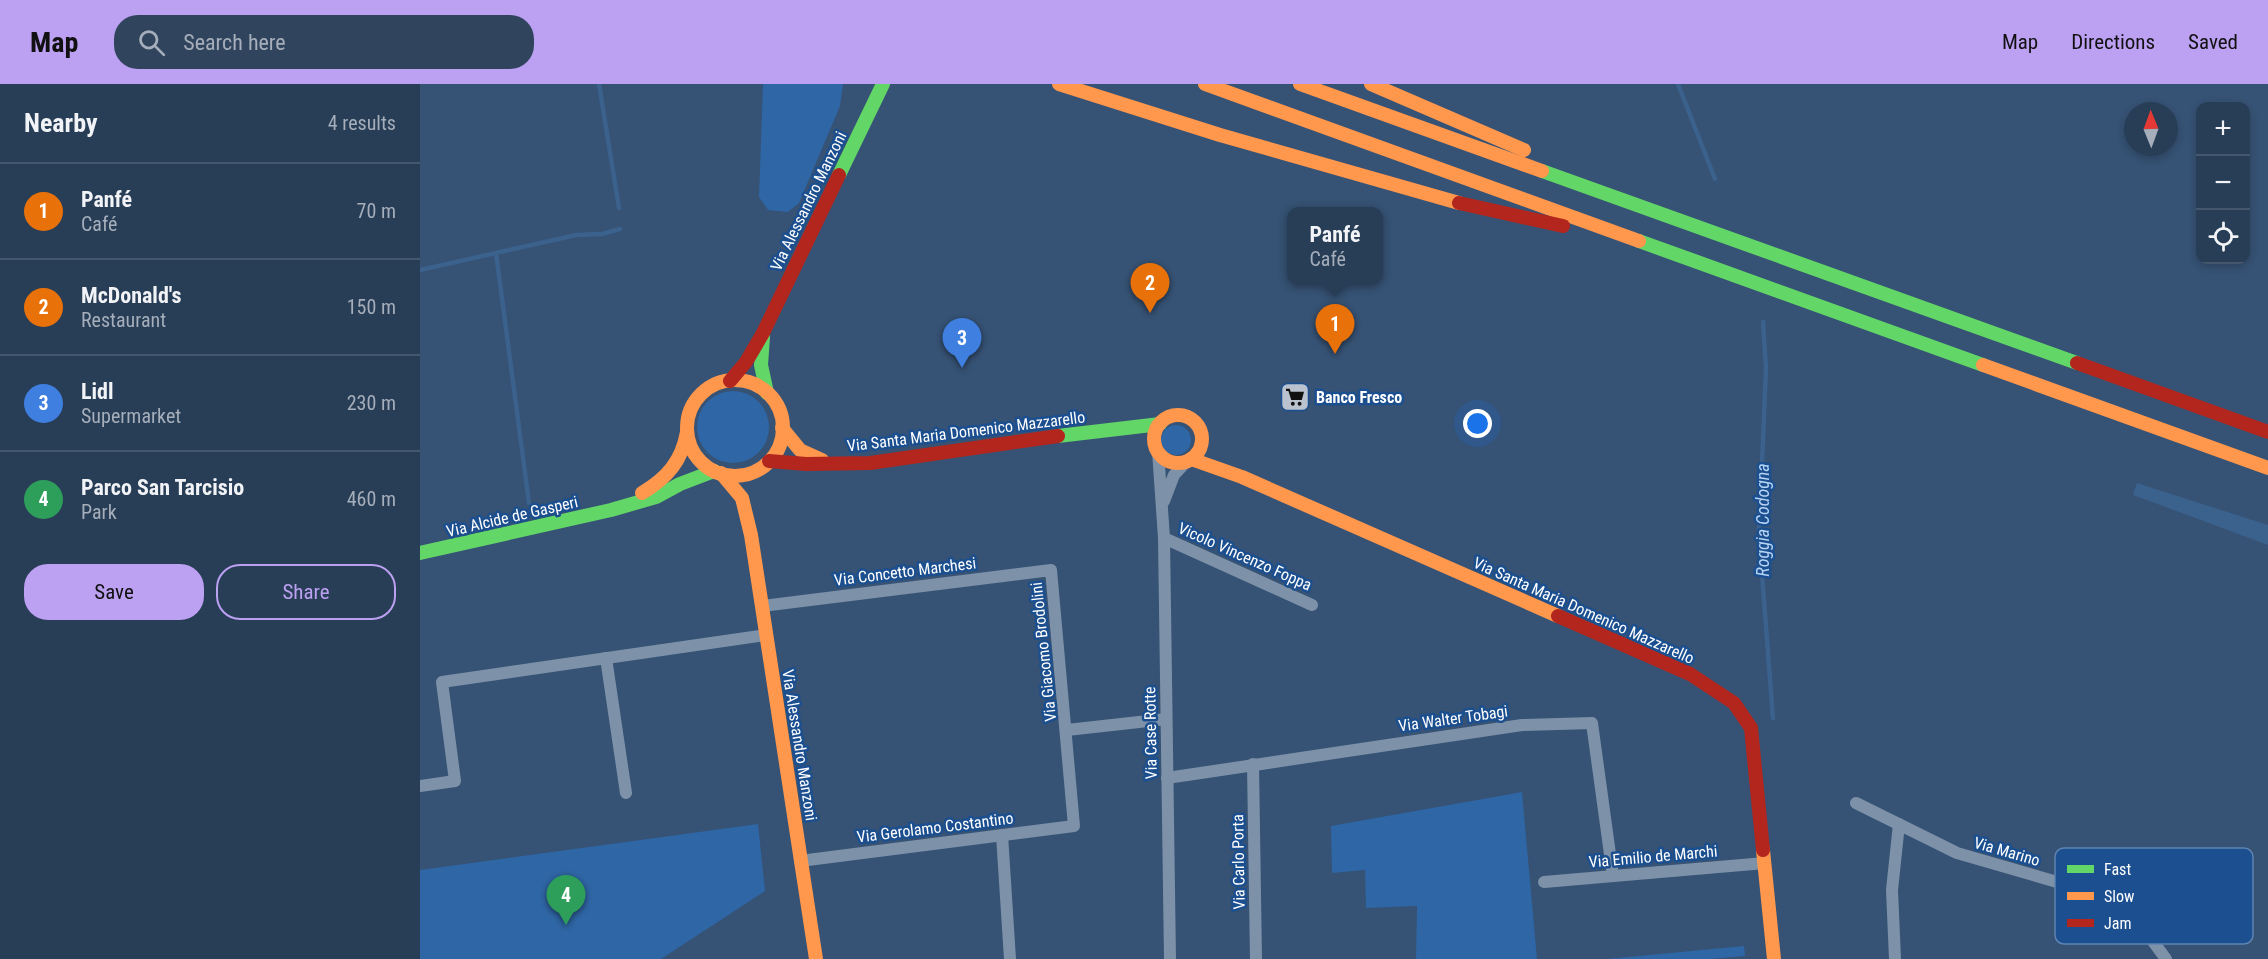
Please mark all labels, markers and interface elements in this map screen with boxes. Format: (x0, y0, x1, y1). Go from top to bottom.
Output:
search box (114, 15, 534, 69)
text: Map (30, 26, 78, 59)
icon: search (135, 26, 168, 59)
text: Search here (183, 30, 286, 55)
text: Map (2002, 30, 2038, 54)
text: Directions (2071, 30, 2155, 54)
text: Saved (2188, 30, 2238, 54)
north arrow (2124, 102, 2178, 156)
map controls (2196, 102, 2250, 264)
button: + (2196, 102, 2250, 156)
text: Nearby (24, 108, 98, 138)
text: 4 results (328, 111, 396, 135)
street label: Via Alessandro Manzoni (766, 128, 850, 274)
button: − (2196, 156, 2250, 210)
text: Panfé (81, 187, 132, 212)
text: 1 (38, 199, 49, 223)
text: 70 m (357, 199, 396, 223)
popup (1287, 207, 1383, 285)
button: locate (2196, 210, 2250, 264)
text: Café (81, 212, 117, 236)
text: Panfé (1309, 222, 1361, 247)
text: Café (1309, 247, 1346, 271)
pin: 2 (1130, 264, 1170, 313)
text: McDonald's (81, 283, 181, 308)
text: 2 (38, 295, 49, 319)
text: 150 m (347, 295, 396, 319)
pin: 1 (1316, 304, 1354, 354)
text: Restaurant (81, 308, 166, 332)
pin: 3 (942, 318, 982, 368)
text: Lidl (81, 379, 114, 404)
supermarket icon: Banco Fresco (1279, 381, 1311, 413)
place label: Banco Fresco (1316, 388, 1402, 407)
text: 3 (38, 391, 49, 415)
text: 230 m (347, 391, 396, 415)
text: Supermarket (81, 404, 181, 428)
street label: Via Santa Maria Domenico Mazzarello (846, 407, 1086, 456)
your location (1463, 409, 1492, 438)
water label: Roggia Codogna (1752, 463, 1773, 577)
text: Parco San Tarcisio (81, 475, 244, 500)
text: 4 (38, 487, 49, 511)
text: 460 m (347, 487, 396, 511)
street label: Via Alcide de Gasperi (444, 492, 580, 541)
text: Park (81, 500, 117, 524)
street label: Vicolo Vincenzo Foppa (1175, 518, 1314, 594)
street label: Via Concetto Marchesi (833, 553, 977, 590)
street label: Via Santa Maria Domenico Mazzarello (1470, 553, 1697, 668)
button: Save (24, 564, 204, 620)
button: Share (216, 564, 396, 620)
street label: Via Giacomo Brodolini (1027, 581, 1060, 723)
street label: Via Alessandro Manzoni (778, 668, 821, 822)
street label: Via Case Rotte (1140, 686, 1161, 779)
street label: Via Walter Tobagi (1397, 701, 1509, 736)
street label: Via Gerolamo Costantino (856, 808, 1014, 847)
street label: Via Carlo Porta (1228, 814, 1249, 910)
street label: Via Marino (1972, 833, 2042, 870)
street label: Via Emilio de Marchi (1588, 841, 1718, 872)
legend (2055, 848, 2253, 944)
text: Fast (2104, 860, 2131, 879)
pin: 4 (546, 876, 586, 925)
text: Slow (2104, 887, 2134, 906)
text: Jam (2104, 914, 2131, 933)

